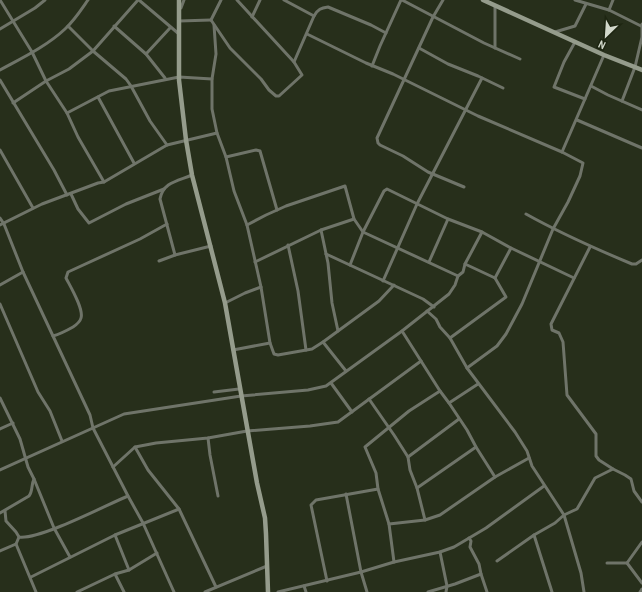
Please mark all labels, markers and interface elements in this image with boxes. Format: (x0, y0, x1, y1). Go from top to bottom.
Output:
north arrow (586, 16, 626, 56)
text: N (596, 37, 608, 53)

